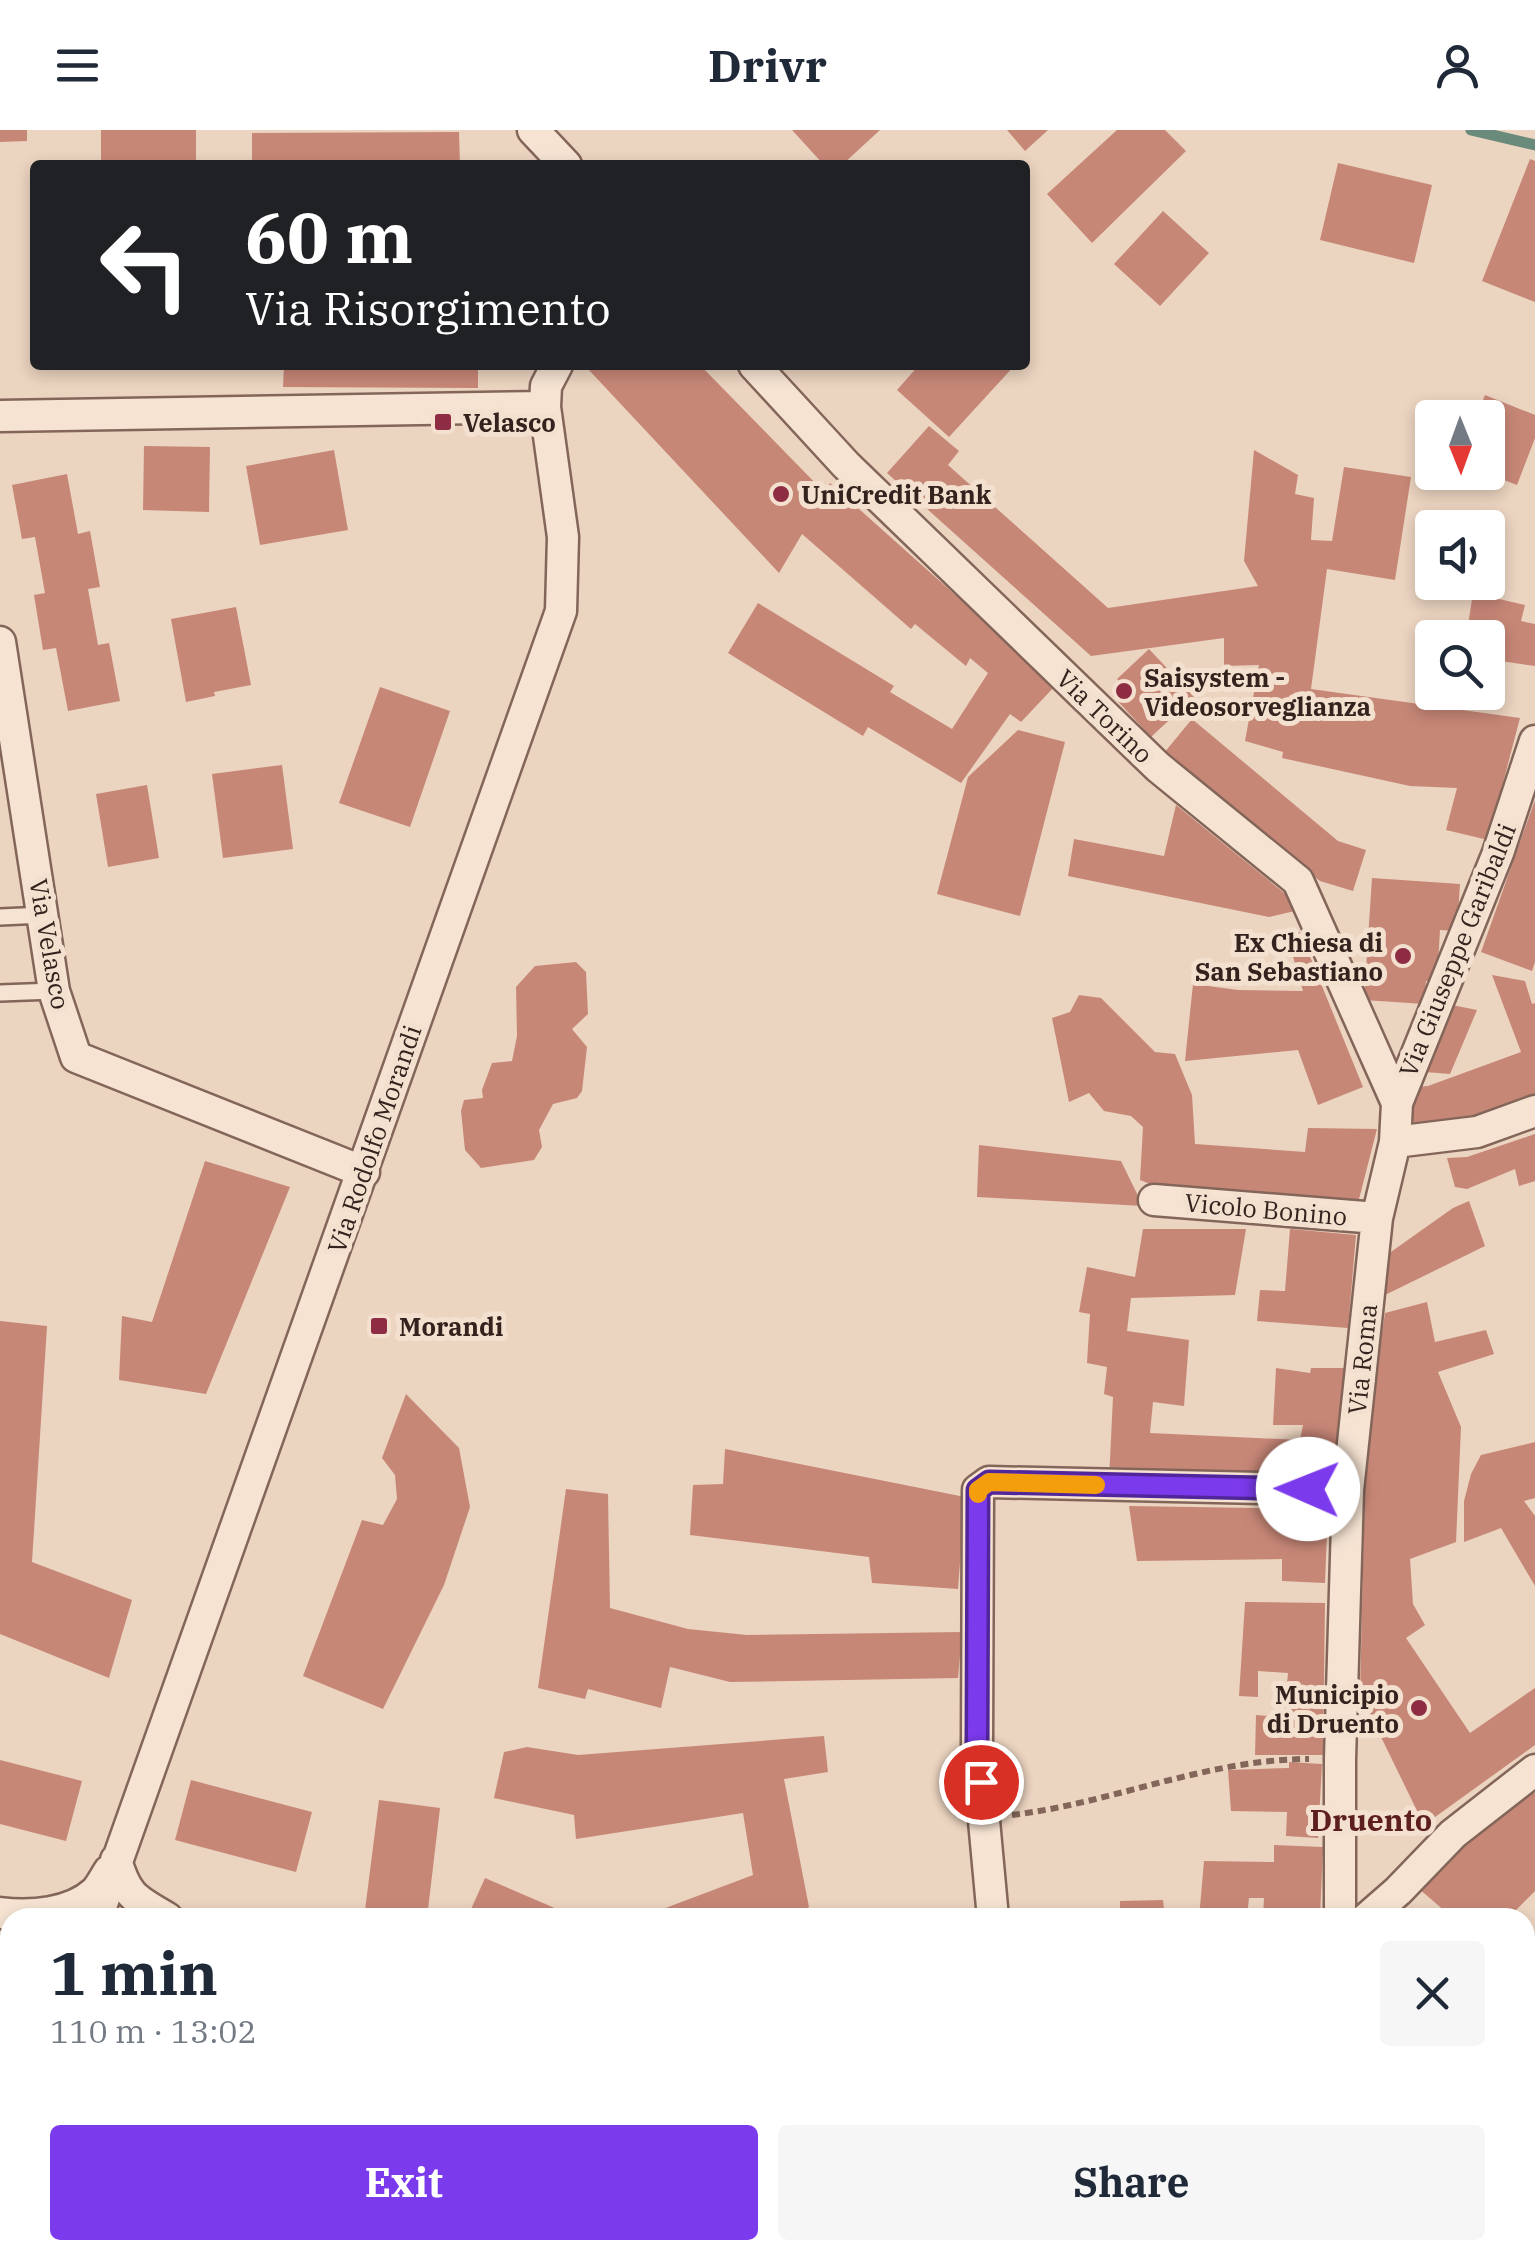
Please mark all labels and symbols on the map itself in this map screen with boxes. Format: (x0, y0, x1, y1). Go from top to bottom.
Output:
north arrow (1415, 400, 1505, 490)
place label: Velasco (463, 406, 556, 439)
marker: Velasco (432, 411, 454, 433)
place label: UniCredit Bank (801, 478, 992, 511)
marker: UniCredit Bank (770, 483, 792, 505)
place label: Saisystem - Videosorveglianza (1144, 661, 1371, 723)
street label: Via Torino (1050, 662, 1160, 770)
marker: Saisystem - Videosorveglianza (1113, 680, 1135, 702)
street label: Via Giuseppe Garibaldi (1391, 818, 1523, 1082)
street label: Via Velasco (22, 876, 78, 1012)
place label: Ex Chiesa di San Sebastiano (1195, 926, 1383, 988)
marker: Ex Chiesa di San Sebastiano (1392, 945, 1414, 967)
street label: Via Rodolfo Morandi (319, 1021, 429, 1257)
street label: Vicolo Bonino (1183, 1185, 1349, 1233)
street label: Via Roma (1340, 1302, 1384, 1416)
place label: Morandi (399, 1310, 503, 1343)
marker: Morandi (368, 1315, 390, 1337)
position arrow (1256, 1437, 1360, 1541)
place label: Municipio di Druento (1267, 1678, 1399, 1740)
marker: Municipio di Druento (1408, 1697, 1430, 1719)
pin (939, 1740, 1024, 1825)
district label: Druento (1310, 1800, 1432, 1839)

